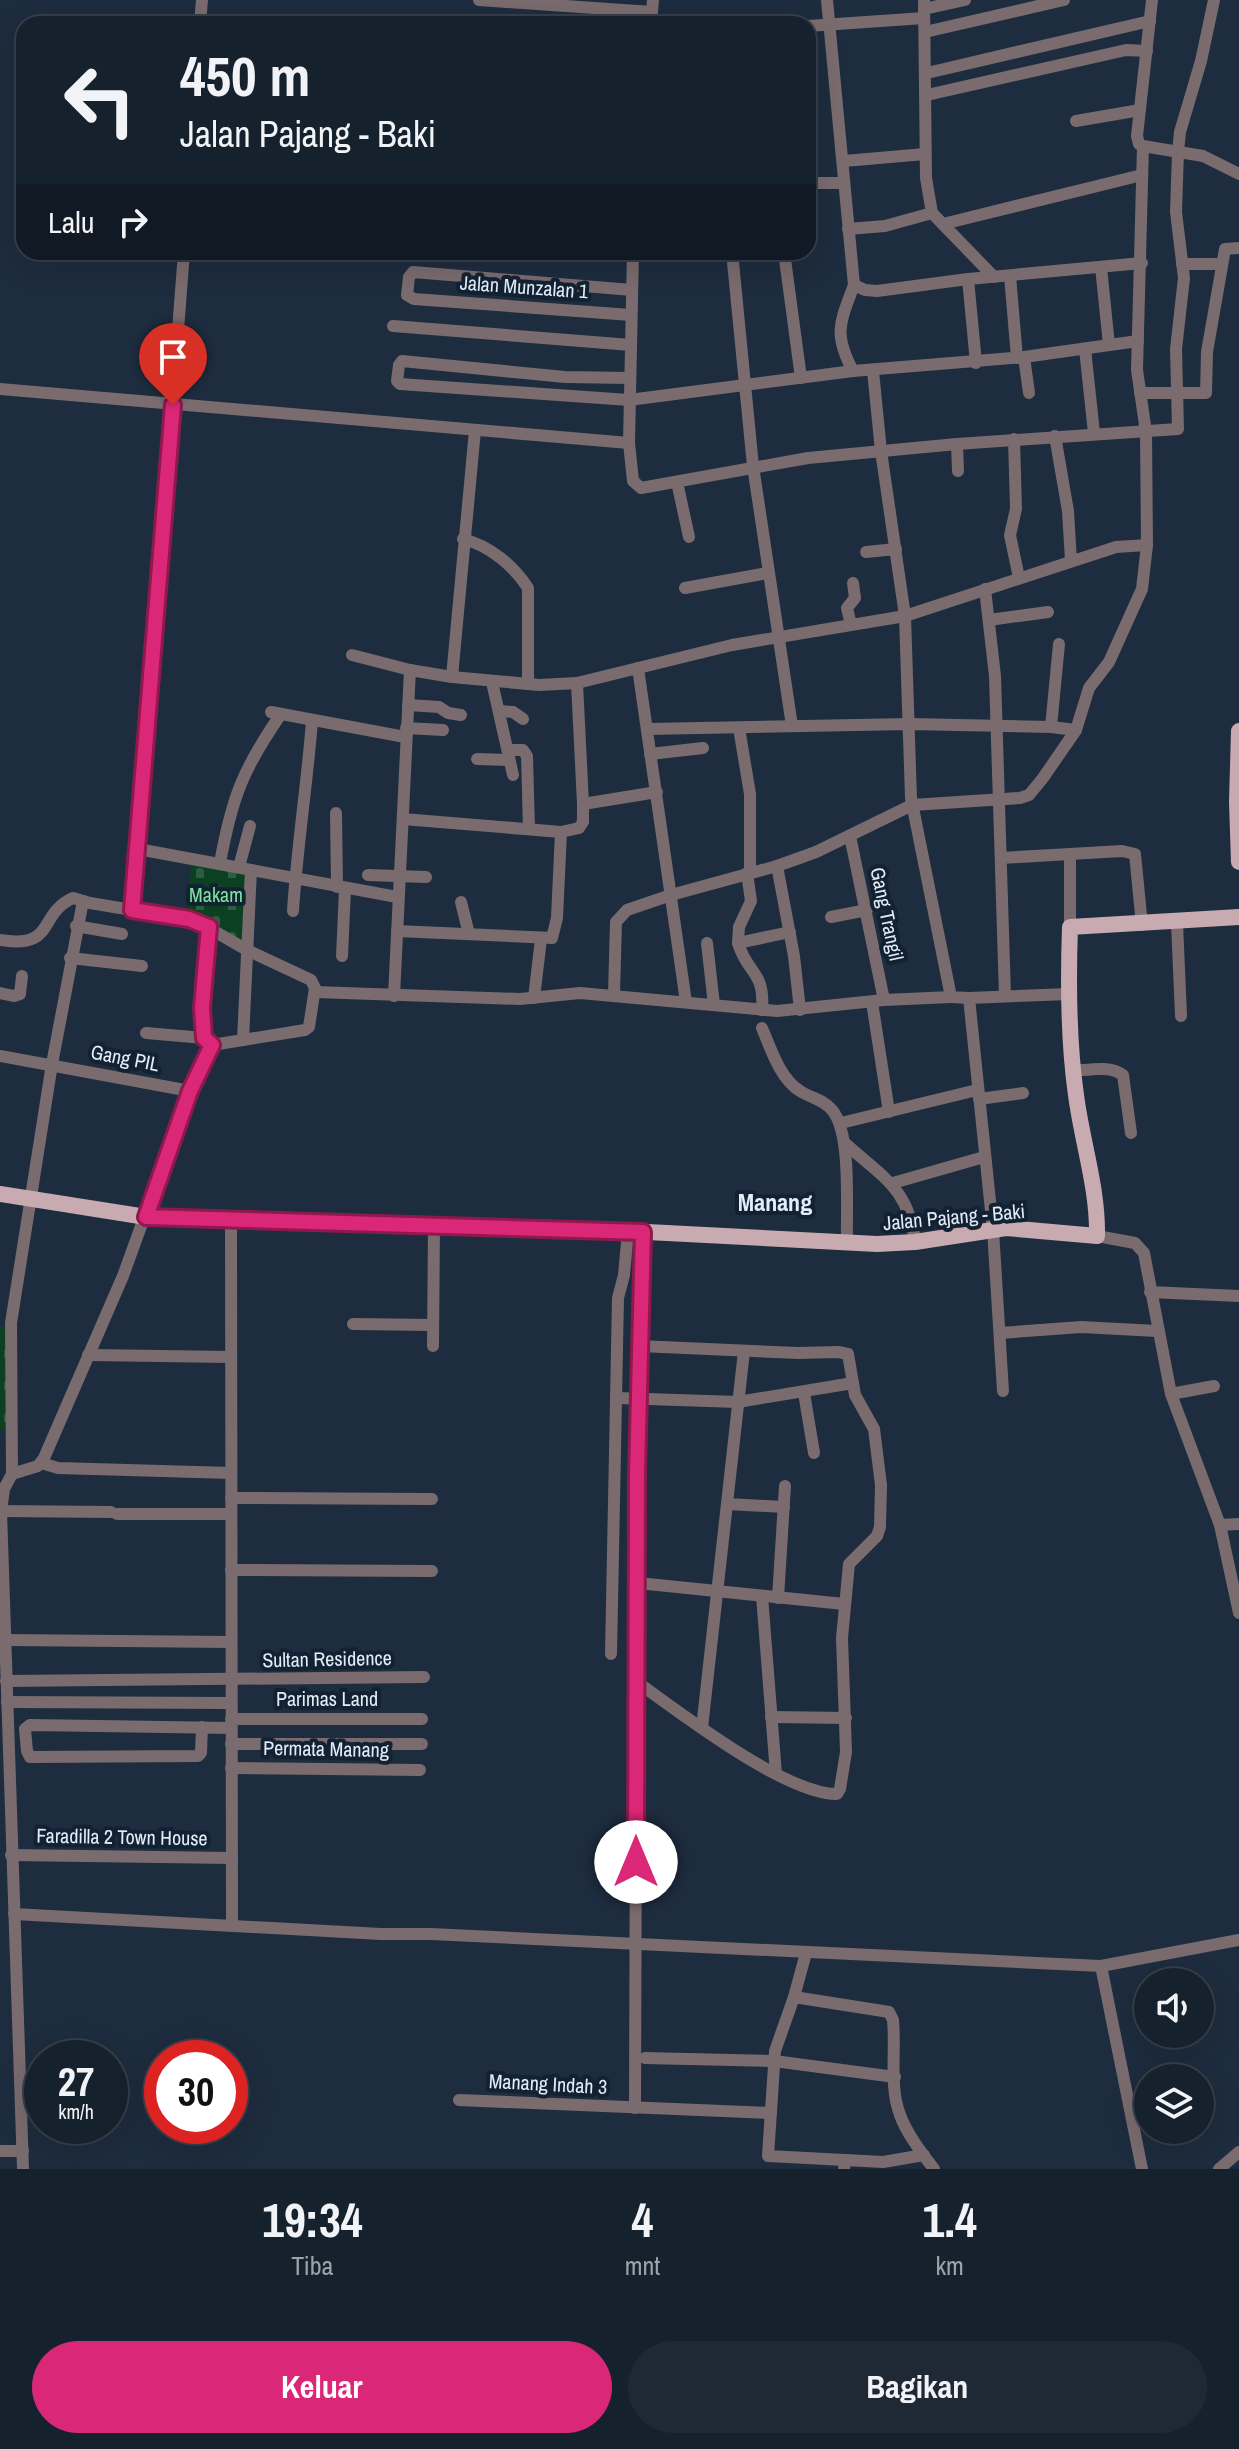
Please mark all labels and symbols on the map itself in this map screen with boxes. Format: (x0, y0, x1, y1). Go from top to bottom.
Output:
street label: Jalan Munzalan 1 (459, 269, 589, 304)
pin (139, 323, 207, 405)
street label: Gang Trangil (864, 865, 911, 963)
park label: Makam (189, 881, 243, 908)
street label: Gang PIL (88, 1038, 162, 1077)
district label: Manang (738, 1186, 812, 1218)
street label: Jalan Pajang - Baki (882, 1197, 1026, 1236)
street label: Sultan Residence (262, 1644, 392, 1673)
street label: Parimas Land (276, 1685, 378, 1712)
street label: Permata Manang (263, 1734, 389, 1763)
position arrow (594, 1820, 678, 1904)
street label: Faradilla 2 Town House (36, 1822, 208, 1851)
speed limit sign: 30 (144, 2040, 248, 2144)
street label: Manang Indah 3 (488, 2067, 608, 2100)

